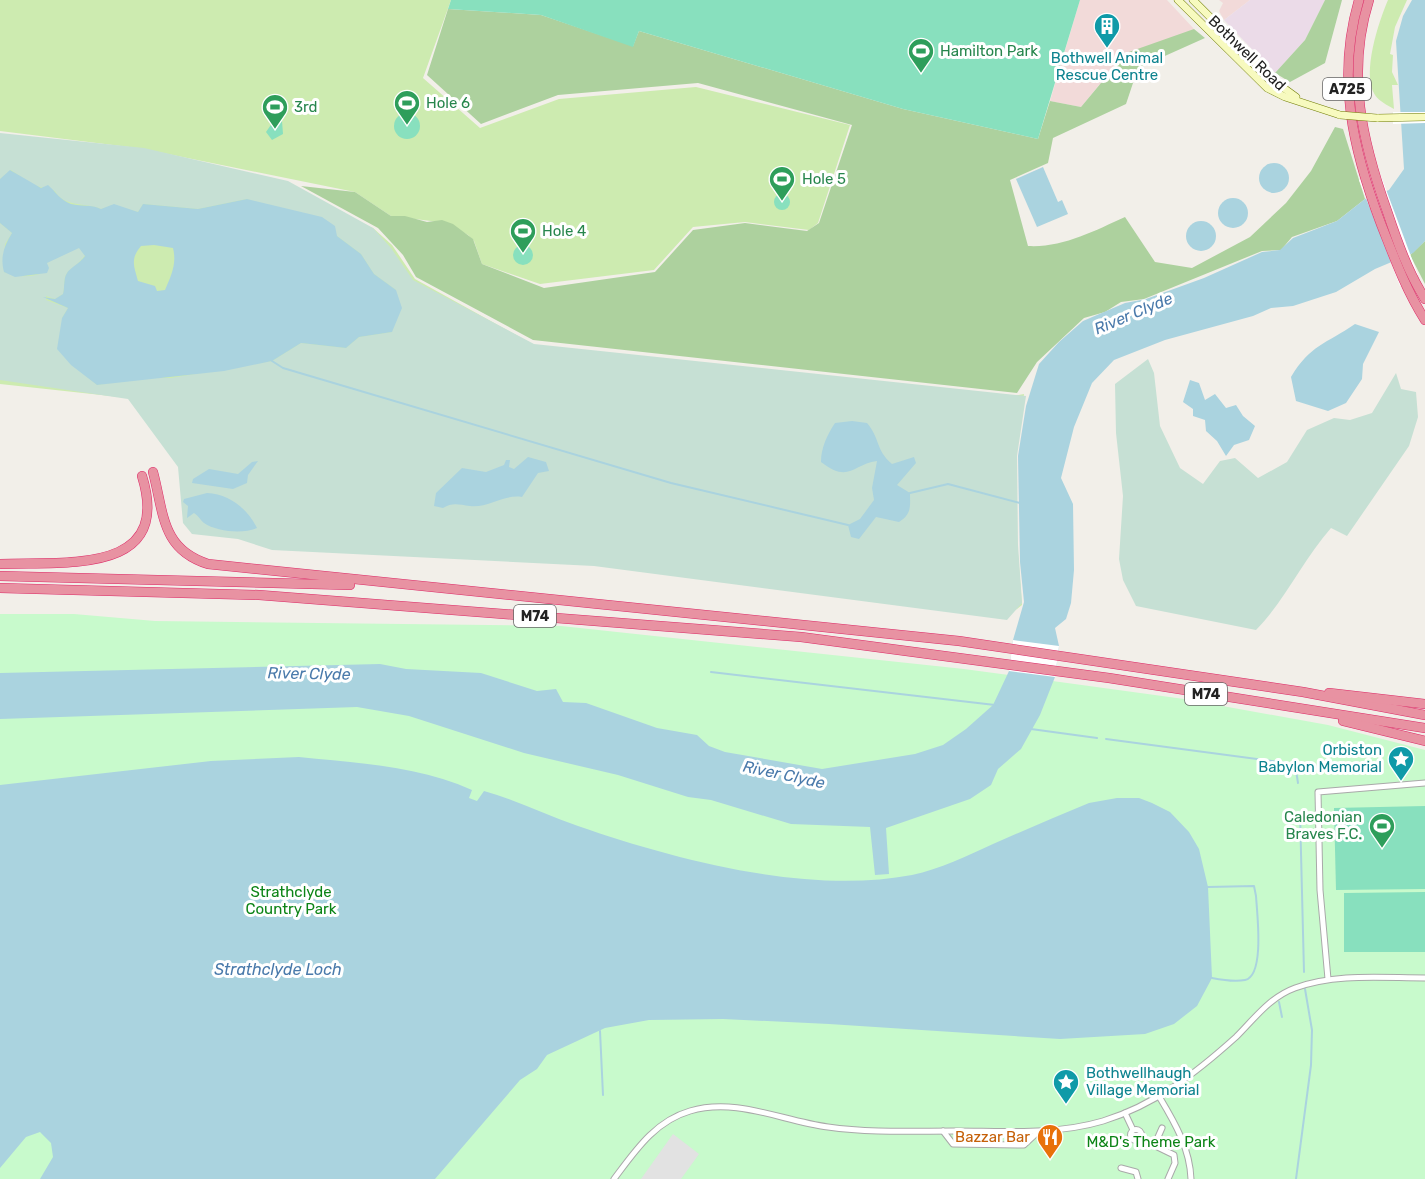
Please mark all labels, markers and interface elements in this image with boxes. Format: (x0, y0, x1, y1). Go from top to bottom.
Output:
building icon: Bothwell Animal Rescue Centre (1092, 11, 1122, 49)
street label: Bothwell Road (1205, 12, 1289, 94)
sports icon: Hamilton Park (906, 36, 936, 74)
place label: Hamilton Park (940, 42, 1038, 60)
place label: Bothwell Animal Rescue Centre (1051, 49, 1163, 84)
road number: A725 (1323, 78, 1371, 100)
sports icon: Hole 6 (392, 88, 422, 126)
sports icon: 3rd (260, 92, 290, 130)
place label: Hole 6 (426, 94, 470, 112)
place label: 3rd (294, 98, 317, 116)
sports icon: Hole 5 (767, 164, 797, 202)
place label: Hole 5 (802, 170, 846, 188)
sports icon: Hole 4 (508, 216, 538, 254)
place label: Hole 4 (542, 222, 586, 240)
water label: River Clyde (1091, 288, 1175, 338)
road number: M74 (514, 605, 556, 627)
water label: River Clyde (267, 663, 351, 684)
road number: M74 (1185, 683, 1227, 705)
place label: Orbiston Babylon Memorial (1258, 741, 1382, 776)
place icon: Orbiston Babylon Memorial (1386, 744, 1416, 782)
water label: River Clyde (741, 757, 827, 792)
place label: Caledonian Braves F.C. (1284, 808, 1362, 843)
sports icon: Caledonian Braves F.C. (1367, 811, 1397, 849)
park label: Strathclyde Country Park (246, 883, 337, 918)
water label: Strathclyde Loch (214, 960, 342, 979)
place label: Bothwellhaugh Village Memorial (1086, 1064, 1200, 1099)
place icon: Bothwellhaugh Village Memorial (1051, 1067, 1081, 1105)
restaurant icon: Bazzar Bar (1035, 1122, 1065, 1160)
place label: Bazzar Bar (955, 1128, 1030, 1146)
park label: M&D's Theme Park (1086, 1133, 1216, 1151)

